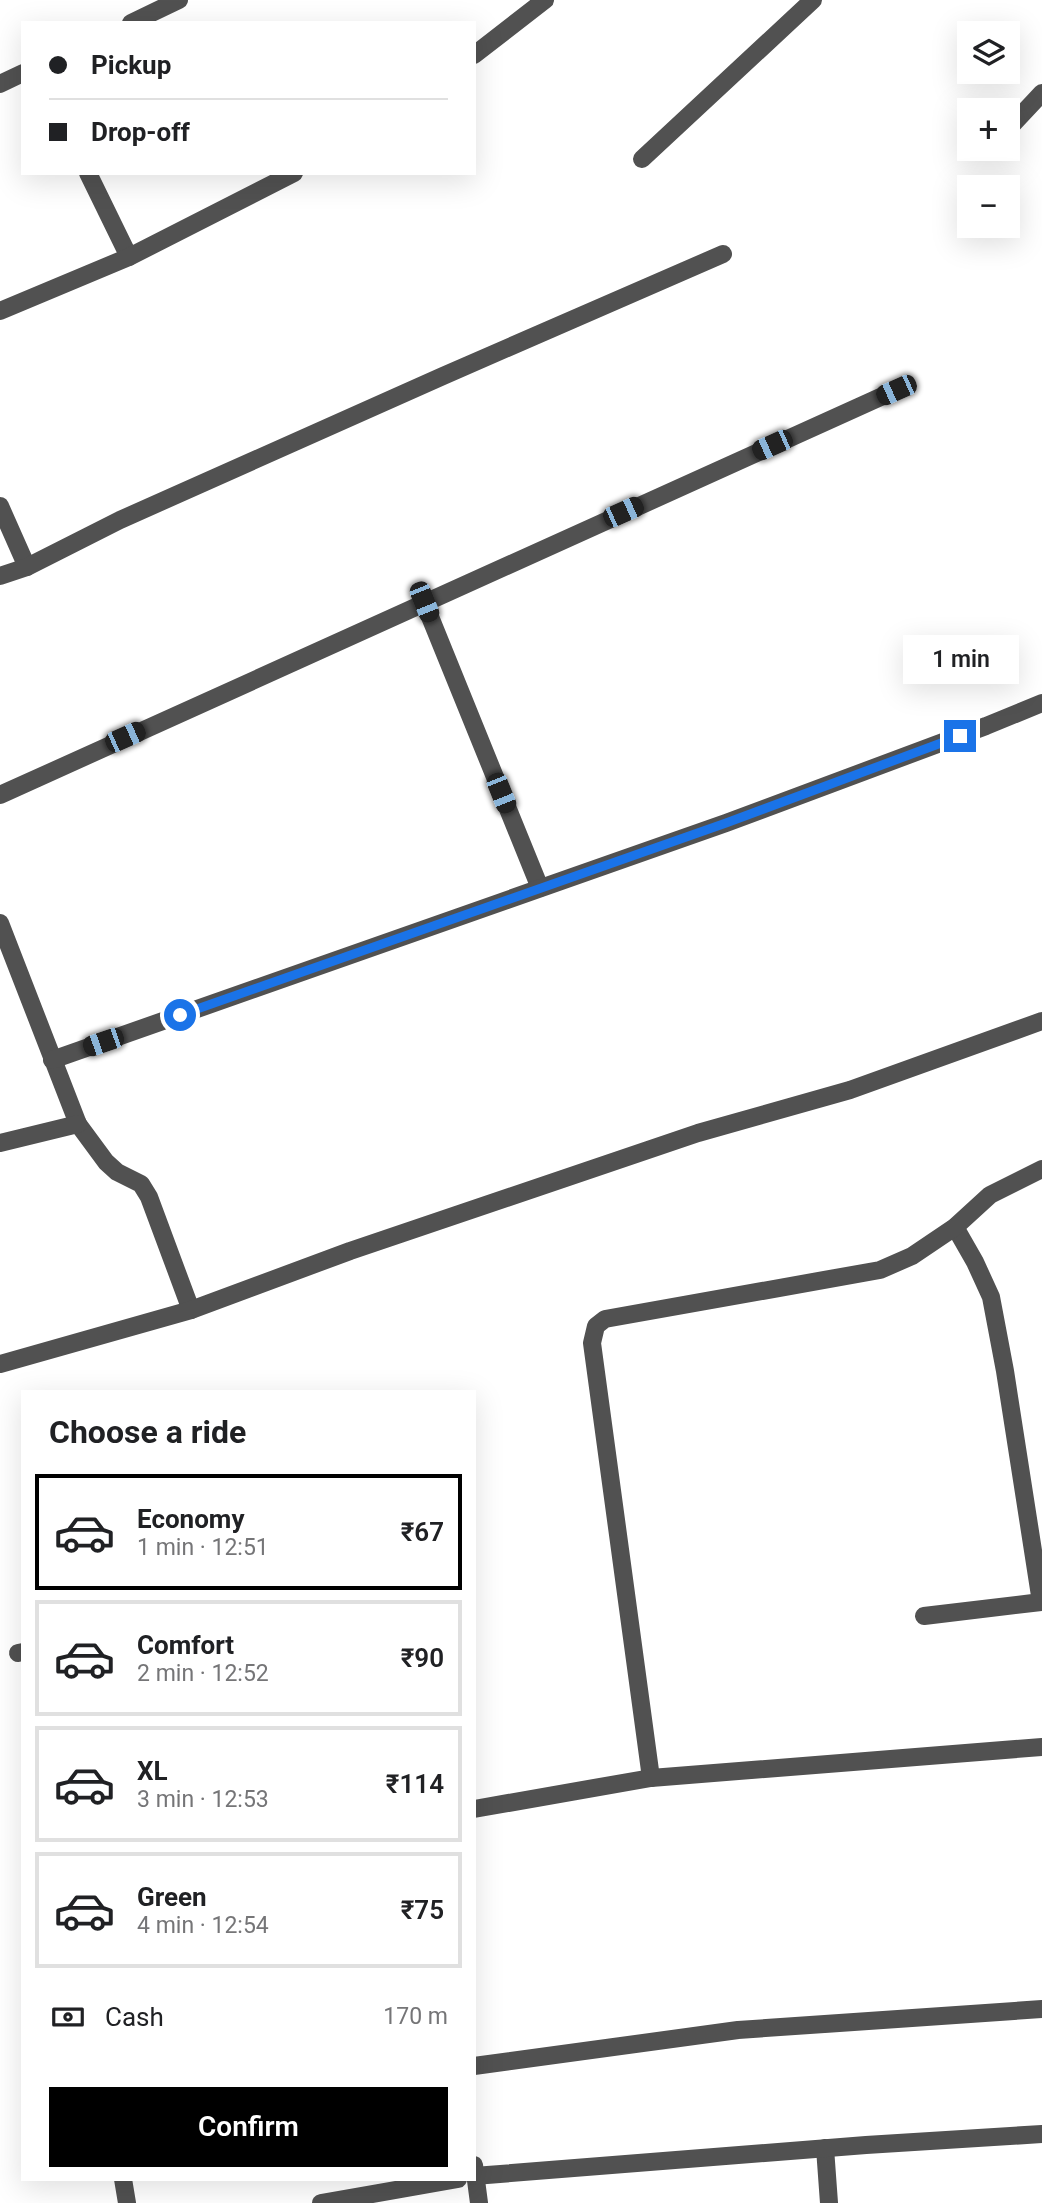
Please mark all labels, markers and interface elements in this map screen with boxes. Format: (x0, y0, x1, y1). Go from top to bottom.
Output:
map controls (957, 21, 1020, 238)
button: layers (957, 21, 1020, 84)
text: Pickup (91, 50, 171, 80)
button: + (957, 98, 1020, 161)
text: Drop-off (91, 117, 190, 147)
button: − (957, 175, 1020, 238)
car (873, 372, 920, 408)
car (749, 427, 796, 463)
car (600, 494, 647, 530)
car (407, 579, 442, 625)
callout: 1 min (902, 634, 1018, 684)
text: 1 min (932, 646, 990, 673)
car (102, 719, 149, 755)
route end (944, 720, 976, 752)
car (484, 770, 519, 816)
route start (164, 999, 196, 1031)
car (80, 1025, 127, 1059)
text: Choose a ride (49, 1413, 246, 1451)
icon: car (53, 1501, 116, 1564)
text: Economy (137, 1504, 244, 1534)
text: ₹67 (401, 1517, 444, 1547)
text: 1 min · 12:51 (137, 1534, 269, 1561)
icon: car (53, 1627, 116, 1690)
text: Comfort (137, 1630, 234, 1660)
text: ₹90 (401, 1643, 444, 1673)
text: 2 min · 12:52 (137, 1660, 269, 1687)
icon: car (53, 1753, 116, 1816)
text: XL (137, 1756, 168, 1786)
text: ₹114 (386, 1769, 444, 1799)
text: 3 min · 12:53 (137, 1786, 269, 1813)
icon: car (53, 1879, 116, 1942)
text: Green (137, 1882, 207, 1912)
text: ₹75 (401, 1895, 444, 1925)
text: 4 min · 12:54 (137, 1912, 269, 1939)
icon: cash (49, 1998, 87, 2036)
text: Cash (105, 2002, 164, 2032)
text: 170 m (383, 2003, 448, 2030)
button: Confirm (49, 2087, 448, 2167)

